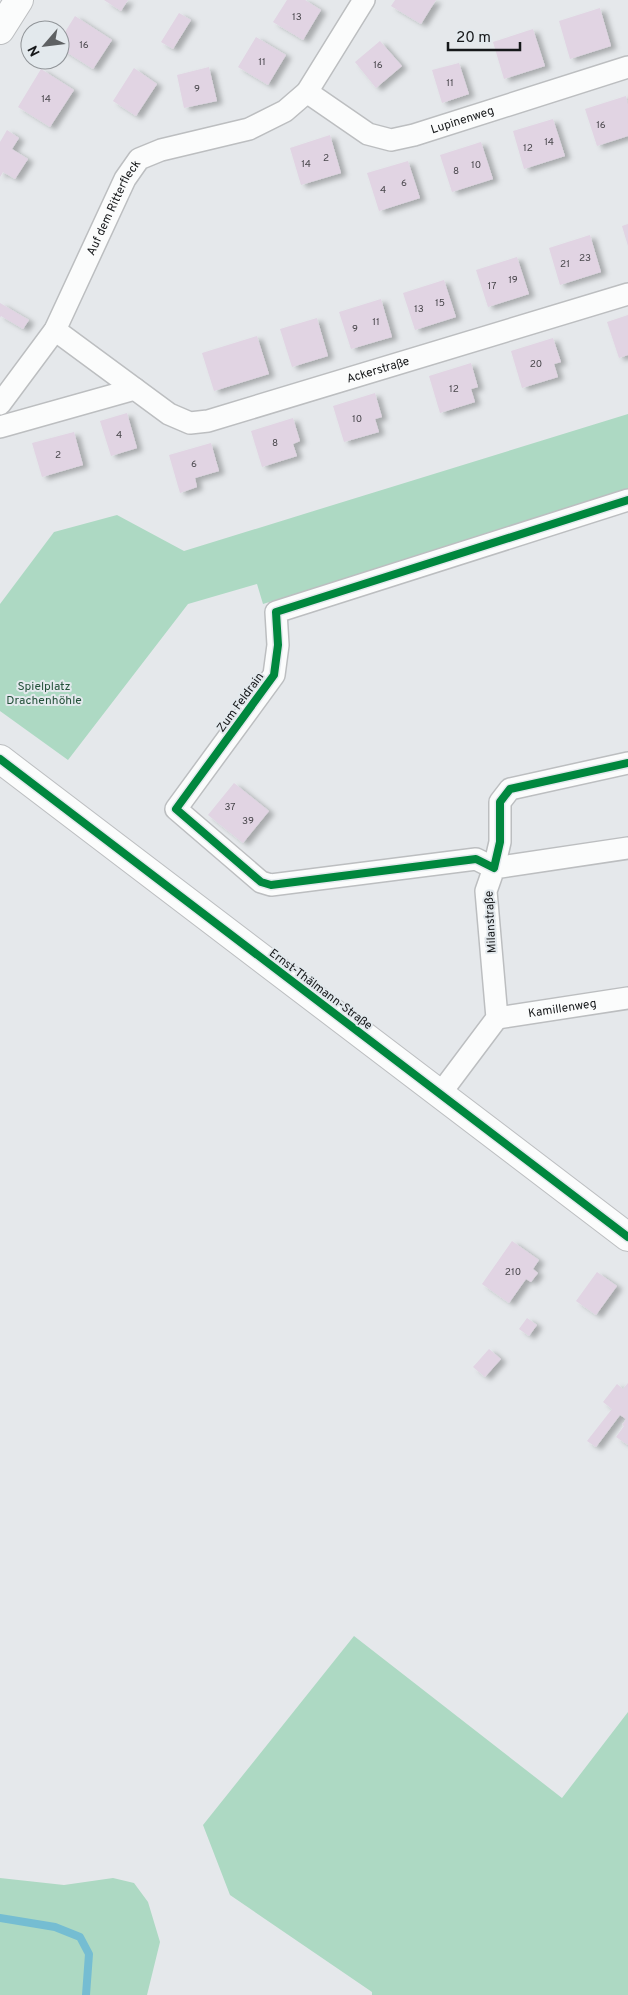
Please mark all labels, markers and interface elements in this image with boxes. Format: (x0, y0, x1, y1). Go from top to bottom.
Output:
house number: 13 (292, 11, 302, 24)
north arrow (20, 20, 70, 70)
scale bar (448, 20, 520, 52)
text: 20 m (456, 29, 491, 48)
house number: 16 (79, 39, 89, 52)
text: N (25, 42, 45, 59)
house number: 11 (258, 56, 266, 69)
house number: 16 (373, 59, 383, 72)
house number: 11 (446, 77, 454, 90)
house number: 9 (194, 83, 200, 96)
house number: 14 (41, 93, 51, 106)
street label: Lupinenweg (429, 103, 496, 138)
house number: 16 (596, 119, 606, 132)
house number: 14 (544, 136, 554, 149)
house number: 12 (523, 142, 533, 155)
house number: 2 (323, 152, 329, 165)
street label: Auf dem Ritterfleck (84, 157, 145, 258)
house number: 14 (301, 158, 311, 171)
house number: 10 (471, 159, 481, 172)
house number: 8 (453, 165, 459, 178)
house number: 6 (401, 177, 407, 190)
house number: 4 (380, 184, 386, 197)
house number: 23 (579, 252, 591, 265)
house number: 21 (560, 258, 570, 271)
house number: 19 (508, 274, 518, 287)
house number: 17 (488, 280, 496, 293)
house number: 15 (435, 297, 445, 310)
house number: 13 (414, 303, 424, 316)
house number: 11 (372, 316, 380, 329)
house number: 9 (352, 323, 358, 336)
street label: Ackerstraße (345, 354, 411, 388)
house number: 20 (530, 358, 542, 371)
house number: 12 (449, 383, 459, 396)
house number: 10 (352, 413, 362, 426)
house number: 4 (116, 429, 122, 442)
house number: 8 (272, 437, 278, 450)
house number: 2 (55, 449, 61, 462)
house number: 6 (191, 458, 197, 471)
street label: Zum Feldrain (214, 669, 268, 736)
park label: Spielplatz Drachenhöhle (6, 679, 82, 709)
house number: 37 (224, 801, 236, 814)
house number: 39 (242, 815, 254, 828)
street label: Milanstraße (481, 890, 501, 954)
street label: Ernst-Thälmann-Straße (266, 946, 375, 1034)
street label: Kamillenweg (527, 996, 598, 1022)
house number: 210 (505, 1266, 521, 1279)

